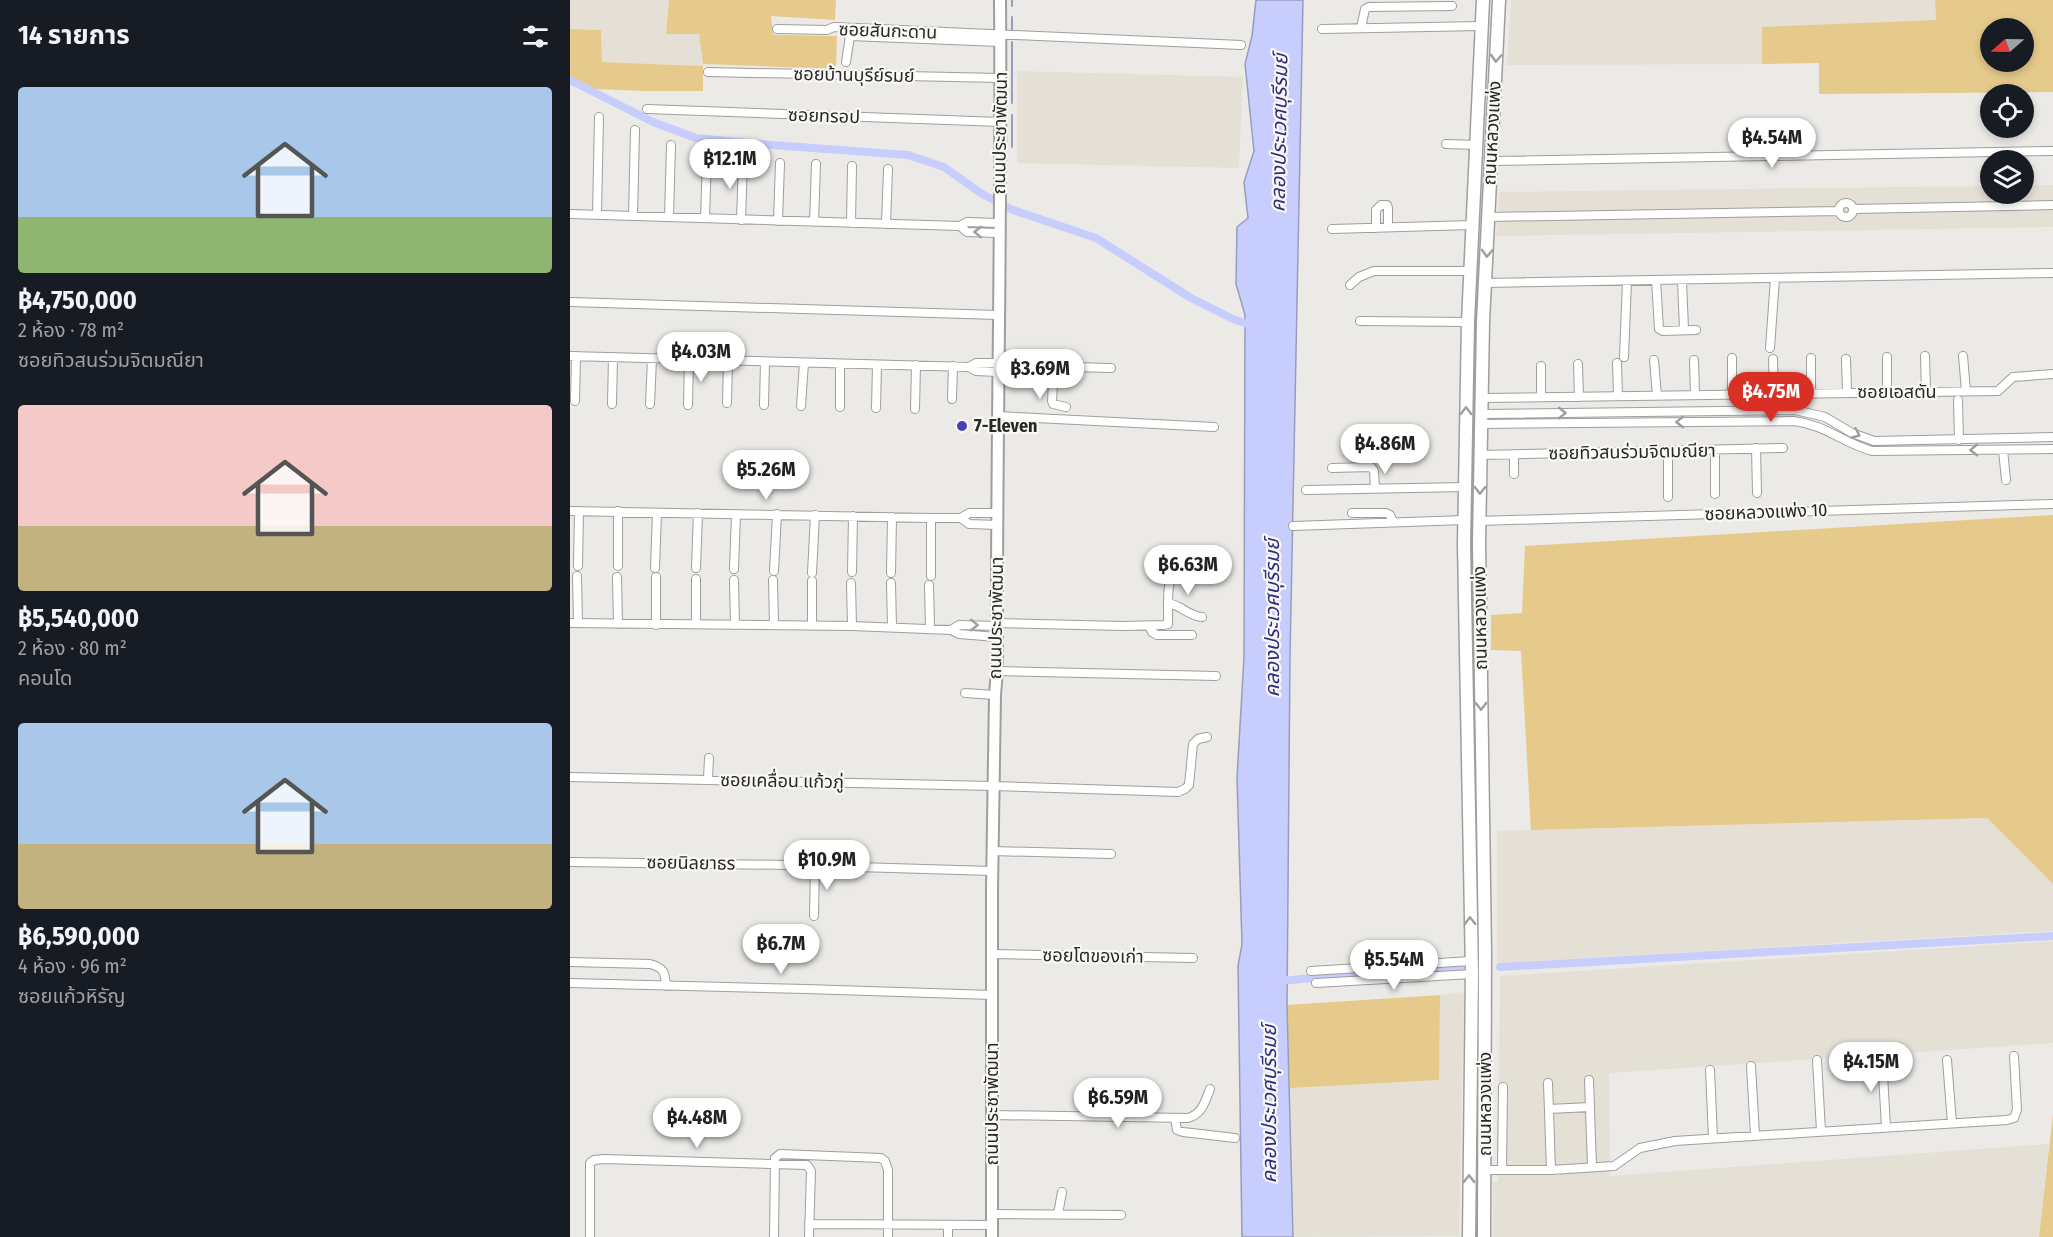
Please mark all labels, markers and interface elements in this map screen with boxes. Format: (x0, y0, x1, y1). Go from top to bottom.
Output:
street label: ซอยสันกะดาน (838, 18, 938, 44)
north arrow (1980, 18, 2034, 72)
map controls (1980, 18, 2034, 204)
text: 14 รายการ (18, 20, 130, 51)
icon: filters (519, 20, 552, 53)
water label: คลองประเวศบุรีรมย์ (1266, 49, 1293, 212)
one-way arrow (1489, 54, 1502, 63)
street label: ซอยบ้านบุรีย์รมย์ (793, 63, 915, 87)
street label: ถนนประชาพัฒนา (988, 71, 1012, 195)
street label: ถนนหลวงแพ่ง (1478, 80, 1506, 186)
button: locate (1980, 84, 2034, 138)
street label: ซอยทรอป (788, 104, 860, 128)
pin: ฿4.54M (1723, 118, 1821, 169)
text: ฿4.54M (1742, 125, 1802, 149)
icon: home (231, 126, 339, 234)
pin: ฿12.1M (681, 139, 779, 190)
text: ฿12.1M (703, 146, 757, 170)
button: layers (1980, 150, 2034, 204)
one-way arrow (974, 226, 983, 238)
one-way arrow (1480, 249, 1493, 258)
text: ฿4,750,000 (18, 285, 137, 316)
text: 2 ห้อง · 78 m² (18, 318, 124, 342)
pin: ฿4.03M (652, 332, 750, 383)
text: ฿4.03M (671, 339, 731, 363)
text: ซอยทิวสนร่วมจิตมณียา (18, 348, 204, 372)
pin: ฿3.69M (991, 349, 1089, 400)
text: ฿3.69M (1010, 356, 1070, 380)
pin: ฿4.75M (1722, 372, 1820, 423)
text: ฿4.75M (1742, 379, 1800, 403)
street label: ซอยเอสตัน (1857, 381, 1937, 403)
one-way arrow (1460, 406, 1472, 415)
one-way arrow (1557, 407, 1566, 419)
place label: 7-Eleven (974, 415, 1037, 437)
one-way arrow (1676, 416, 1685, 428)
marker: 7-Eleven (955, 419, 969, 433)
pin: ฿4.86M (1336, 424, 1434, 475)
one-way arrow (1850, 427, 1861, 439)
text: ฿4.86M (1355, 431, 1415, 455)
street label: ซอยทิวสนร่วมจิตมณียา (1548, 440, 1716, 464)
icon: home (231, 444, 339, 552)
one-way arrow (1969, 444, 1978, 456)
pin: ฿5.26M (717, 450, 815, 501)
text: ฿5.26M (736, 457, 796, 481)
one-way arrow (1474, 486, 1486, 495)
street label: ซอยหลวงแพ่ง 10 (1704, 499, 1828, 525)
water label: คลองประเวศบุรีรมย์ (1260, 535, 1285, 697)
pin: ฿6.63M (1139, 545, 1237, 596)
text: ฿6.63M (1158, 552, 1218, 576)
street label: ถนนประชาพัฒนา (984, 556, 1008, 680)
street label: ถนนหลวงแพ่ง (1468, 566, 1492, 670)
text: ฿5,540,000 (18, 603, 139, 634)
one-way arrow (969, 619, 978, 631)
text: 2 ห้อง · 80 m² (18, 636, 127, 660)
text: คอนโด (18, 666, 72, 690)
one-way arrow (1475, 702, 1487, 711)
icon: home (231, 762, 339, 870)
street label: ซอยเคลื่อน แก้วภู่ (720, 767, 844, 794)
pin: ฿10.9M (778, 840, 876, 891)
text: ฿10.9M (798, 847, 856, 871)
street label: ซอยนิลยาธร (646, 851, 736, 875)
one-way arrow (1464, 916, 1477, 925)
text: ฿6,590,000 (18, 921, 140, 952)
pin: ฿6.7M (739, 924, 823, 975)
text: ฿6.7M (757, 931, 805, 955)
pin: ฿5.54M (1345, 940, 1443, 991)
street label: ซอยโตของเก่า (1042, 944, 1144, 968)
text: ฿5.54M (1364, 947, 1424, 971)
text: 4 ห้อง · 96 m² (18, 954, 127, 978)
text: ซอยแก้วหิรัญ (18, 984, 125, 1008)
water label: คลองประเวศบุรีรมย์ (1257, 1021, 1282, 1183)
pin: ฿4.15M (1822, 1042, 1920, 1093)
street label: ถนนประชาพัฒนา (981, 1043, 1003, 1165)
text: ฿4.15M (1843, 1049, 1899, 1073)
street label: ถนนหลวงแพ่ง (1474, 1052, 1496, 1156)
pin: ฿6.59M (1069, 1078, 1167, 1129)
text: ฿6.59M (1088, 1085, 1148, 1109)
pin: ฿4.48M (648, 1098, 746, 1149)
text: ฿4.48M (667, 1105, 727, 1129)
one-way arrow (1463, 1174, 1475, 1183)

